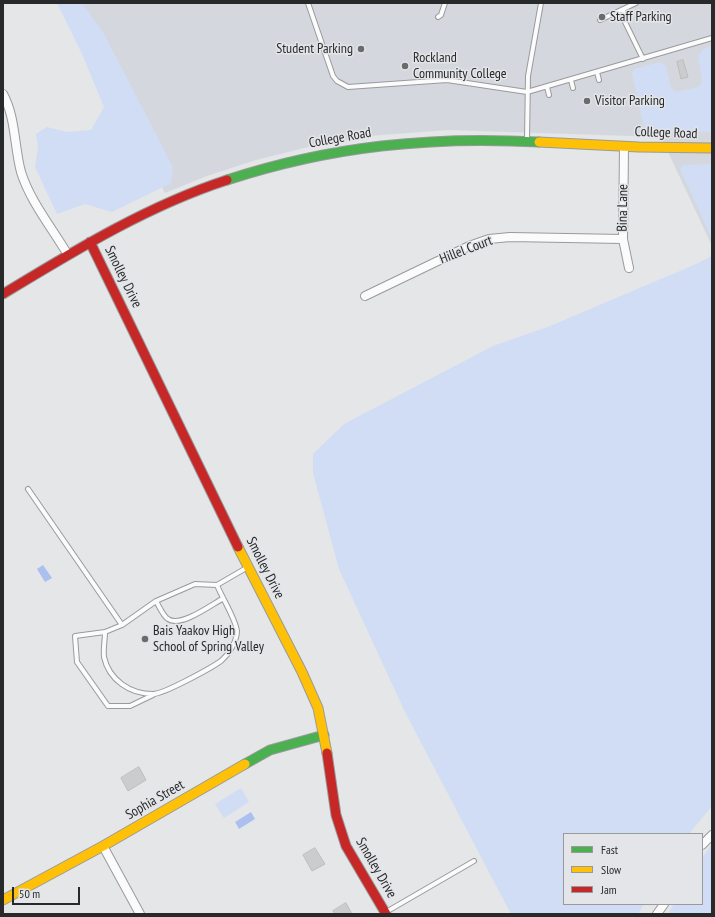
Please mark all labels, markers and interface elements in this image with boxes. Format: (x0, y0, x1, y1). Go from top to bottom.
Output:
place label: Staff Parking (610, 9, 672, 25)
marker: Staff Parking (597, 12, 607, 22)
place label: Student Parking (276, 41, 353, 57)
marker: Student Parking (356, 44, 366, 54)
place label: Rockland Community College (413, 50, 507, 82)
marker: Rockland Community College (400, 61, 410, 71)
place label: Visitor Parking (595, 93, 665, 109)
marker: Visitor Parking (582, 96, 592, 106)
street label: College Road (308, 124, 372, 152)
street label: College Road (634, 124, 698, 142)
street label: Bina Lane (614, 184, 632, 232)
street label: Hillel Court (437, 232, 495, 268)
street label: Smolley Drive (101, 243, 145, 311)
street label: Smolley Drive (242, 534, 288, 602)
place label: Bais Yaakov High School of Spring Valley (153, 623, 264, 656)
marker: Bais Yaakov High School of Spring Valley (140, 634, 150, 644)
street label: Sophia Street (123, 777, 187, 823)
legend (563, 833, 703, 905)
street label: Smolley Drive (352, 835, 400, 901)
text: Fast (601, 842, 618, 857)
text: Slow (601, 862, 621, 877)
scale bar (14, 879, 82, 905)
text: Jam (601, 882, 617, 897)
text: 50 m (19, 886, 40, 901)

